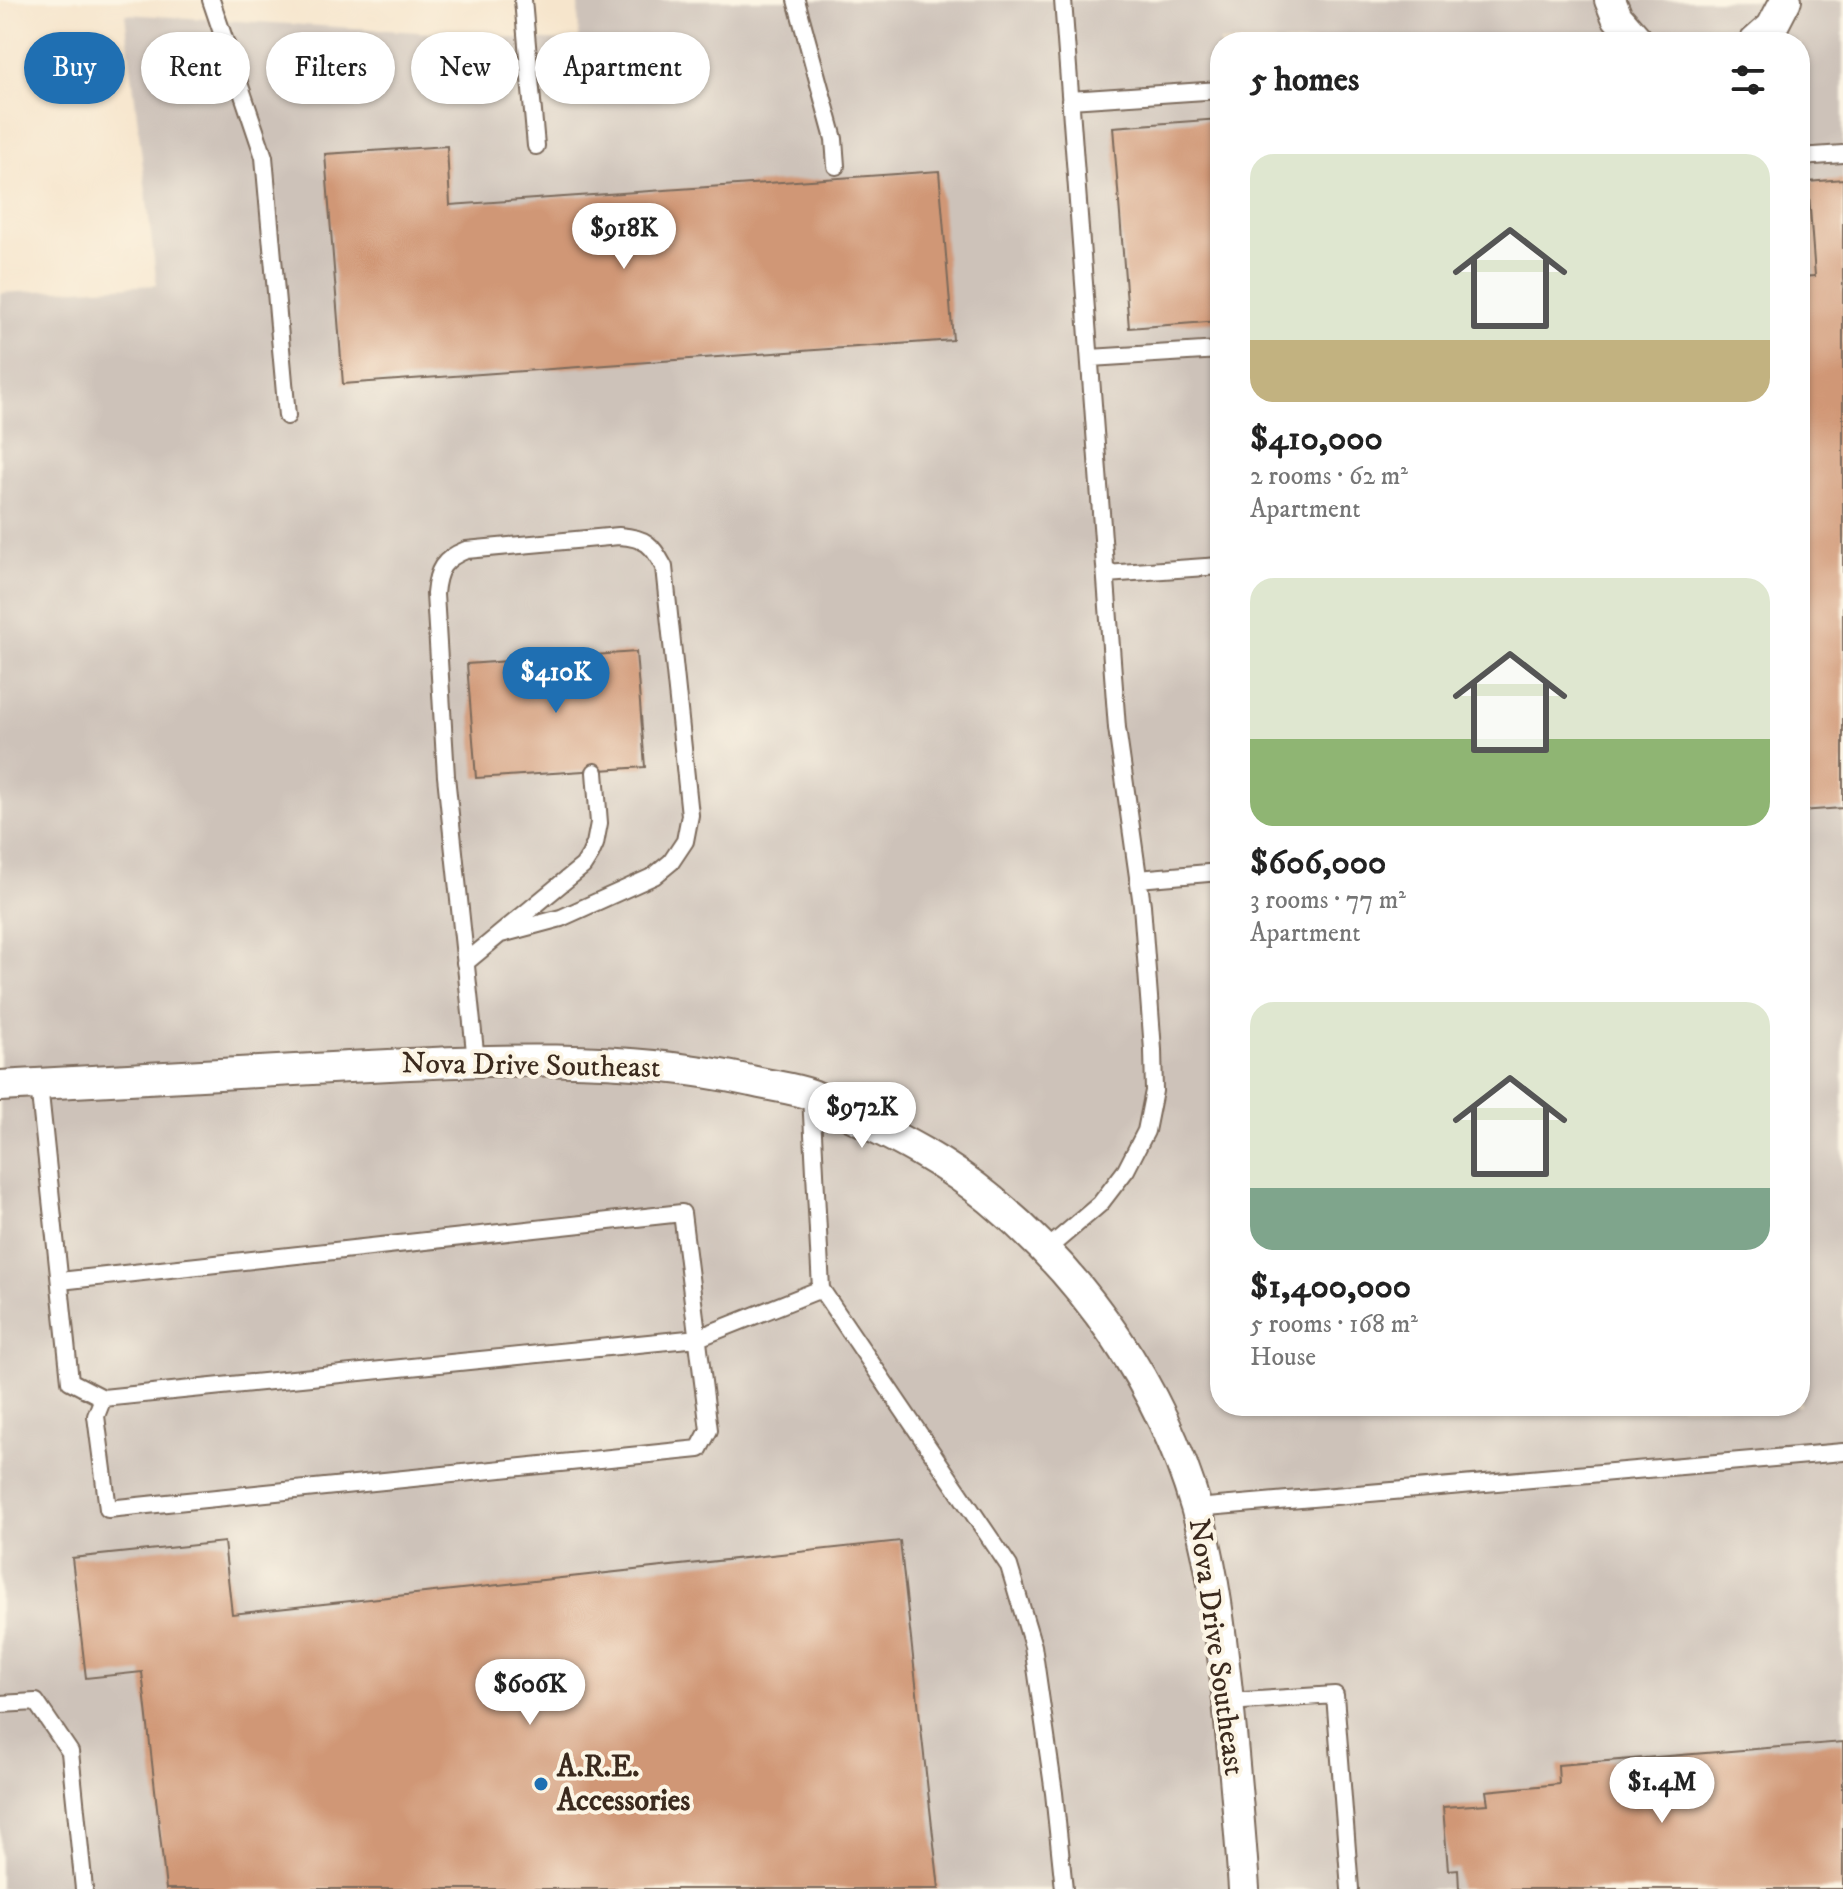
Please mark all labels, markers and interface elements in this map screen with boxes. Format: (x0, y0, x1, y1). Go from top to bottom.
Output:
chip: Buy (24, 32, 125, 104)
chip: Rent (141, 32, 250, 104)
chip: Filters (266, 32, 395, 104)
chip: New (411, 32, 519, 104)
chip: Apartment (535, 32, 710, 104)
icon: filters (1726, 58, 1770, 102)
text: 5 homes (1250, 59, 1359, 101)
pin: $918K (568, 203, 680, 271)
icon: home (1438, 206, 1582, 350)
text: $918K (590, 212, 658, 245)
text: $410,000 (1250, 418, 1383, 460)
text: 2 rooms · 62 m² (1250, 460, 1408, 493)
text: Apartment (1250, 493, 1361, 526)
icon: home (1438, 630, 1582, 774)
pin: $410K (500, 647, 612, 715)
text: $410K (521, 656, 591, 689)
text: $606,000 (1250, 842, 1386, 884)
text: 3 rooms · 77 m² (1250, 884, 1406, 917)
text: Apartment (1250, 917, 1361, 950)
street label: Nova Drive Southeast (401, 1045, 661, 1087)
icon: home (1438, 1054, 1582, 1198)
pin: $972K (806, 1082, 918, 1150)
text: $972K (826, 1091, 898, 1124)
text: $1,400,000 (1250, 1266, 1411, 1308)
text: 5 rooms · 168 m² (1250, 1308, 1418, 1341)
text: House (1250, 1341, 1316, 1374)
street label: Nova Drive Southeast (1180, 1516, 1252, 1778)
pin: $606K (474, 1659, 586, 1727)
text: $606K (493, 1668, 567, 1701)
place label: A.R.E. Accessories (556, 1749, 690, 1820)
pin: $1.4M (1606, 1757, 1718, 1825)
text: $1.4M (1628, 1766, 1696, 1799)
marker: A.R.E. Accessories (532, 1775, 550, 1793)

